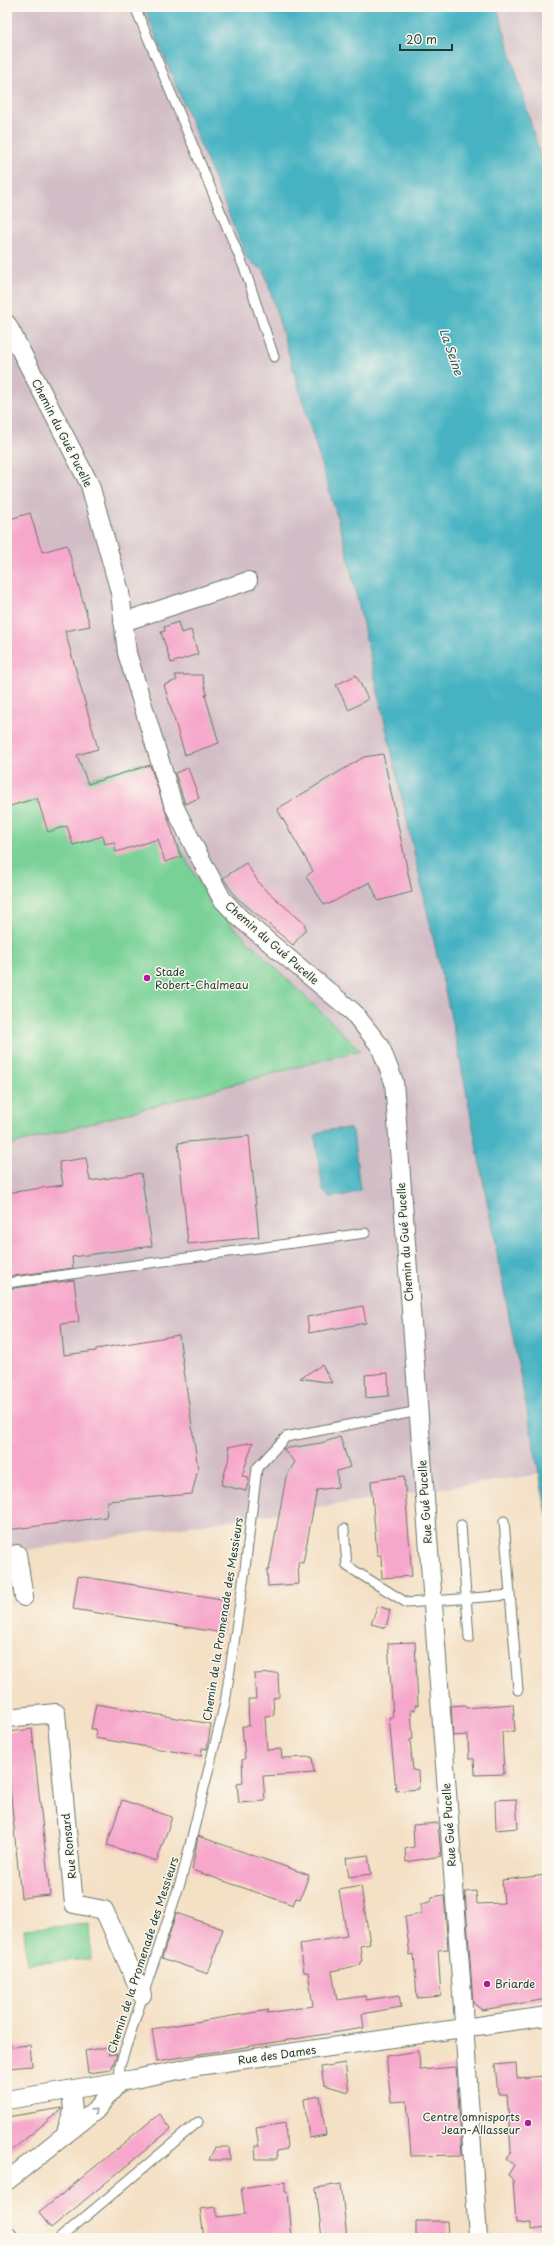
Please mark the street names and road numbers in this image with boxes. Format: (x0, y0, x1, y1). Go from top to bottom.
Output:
street label: Chemin du Gué Pucelle (28, 376, 97, 490)
street label: Chemin du Gué Pucelle (222, 897, 323, 988)
street label: Chemin du Gué Pucelle (392, 1182, 417, 1302)
street label: Rue Gué Pucelle (413, 1460, 436, 1545)
street label: Chemin de la Promenade des Messieurs (198, 1516, 247, 1722)
street label: Rue Gué Pucelle (437, 1783, 460, 1868)
street label: Rue Ronsard (57, 1812, 80, 1880)
street label: Chemin de la Promenade des Messieurs (103, 1854, 182, 2055)
street label: Rue des Dames (237, 2041, 317, 2068)

